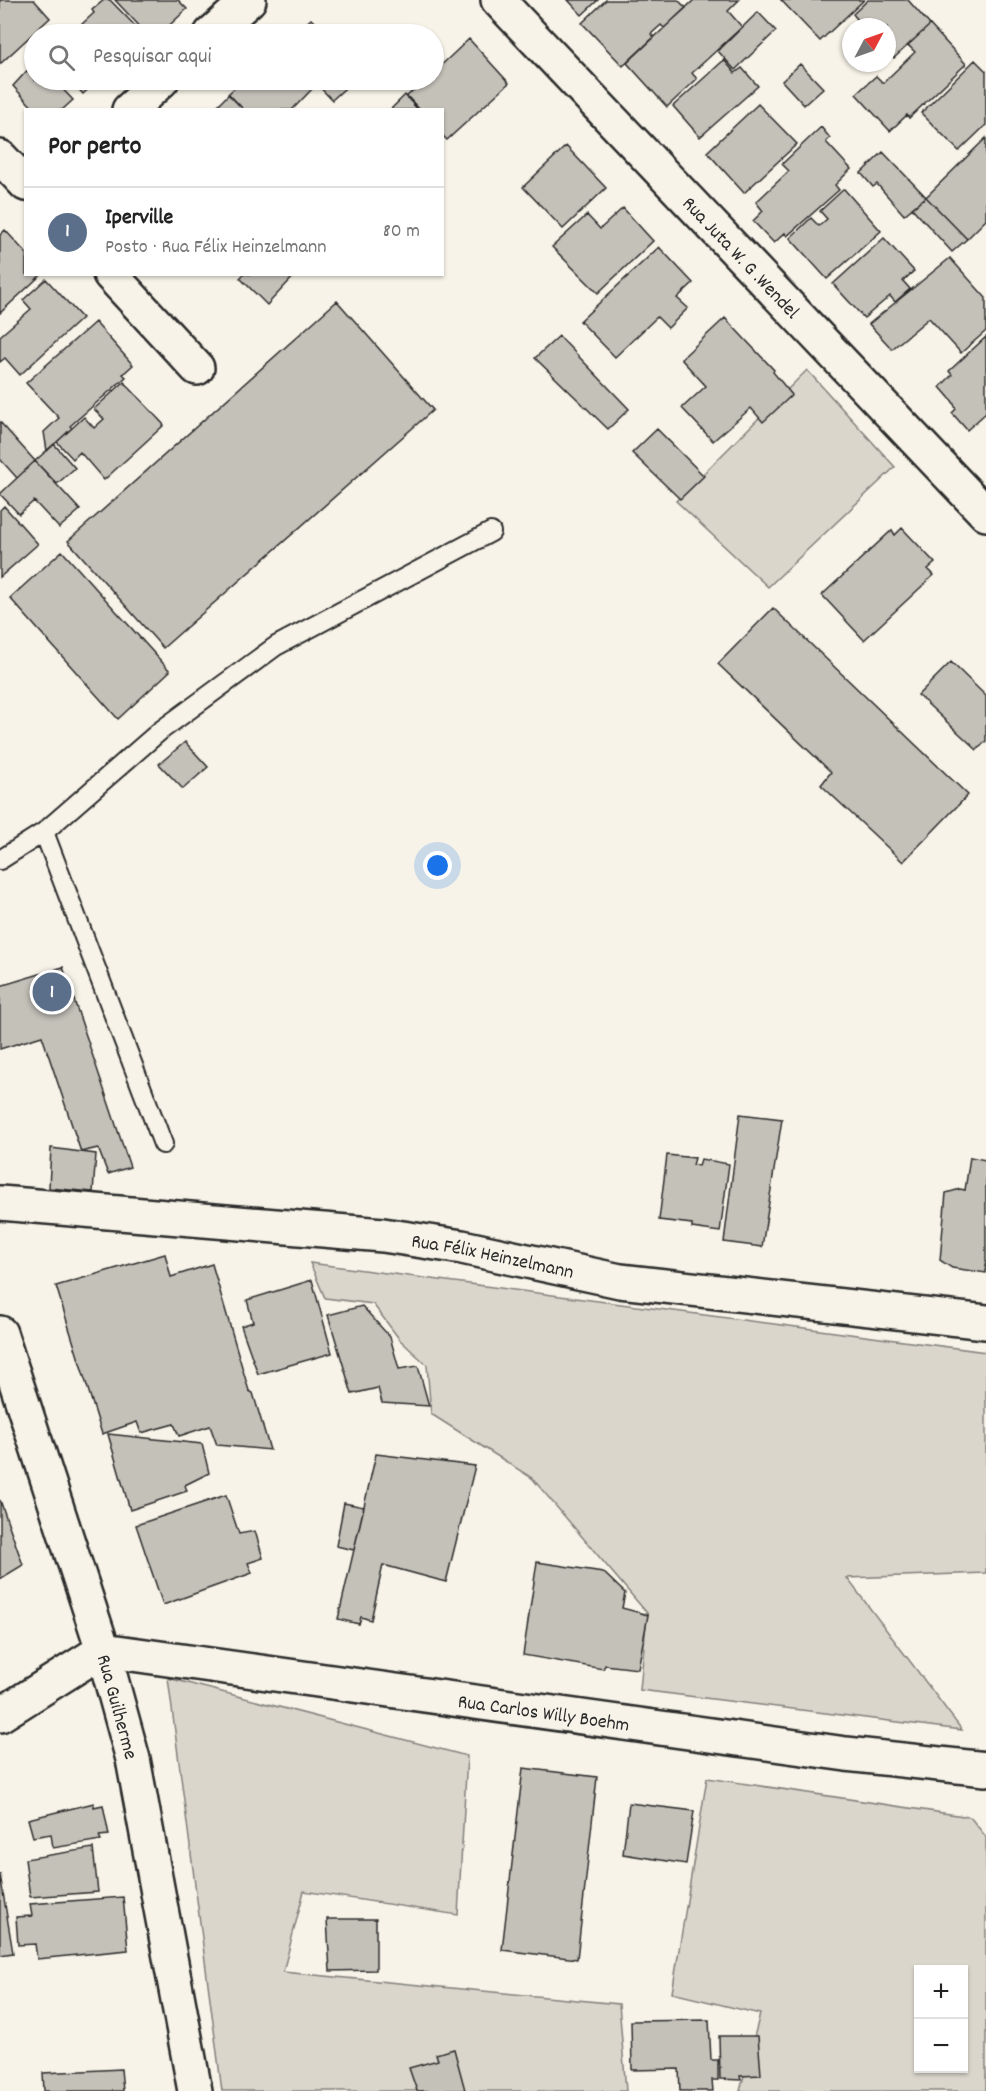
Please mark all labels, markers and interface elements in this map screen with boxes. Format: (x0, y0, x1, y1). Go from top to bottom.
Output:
north arrow (842, 18, 896, 72)
search box (24, 24, 444, 90)
icon: search (45, 41, 78, 74)
text: Pesquisar aqui (93, 42, 212, 73)
text: Por perto (48, 129, 141, 166)
street label: Rua Juta W. G .Wendel (674, 191, 805, 326)
text: Iperville (105, 203, 173, 234)
text: 1 (65, 218, 70, 246)
text: 80 m (383, 218, 420, 246)
text: Posto · Rua Félix Heinzelmann (105, 234, 326, 262)
your location (423, 851, 452, 880)
pin: 1 (32, 970, 72, 1014)
street label: Rua Félix Heinzelmann (409, 1228, 576, 1288)
street label: Rua Guilherme (88, 1652, 143, 1763)
street label: Rua Carlos Willy Boehm (456, 1689, 631, 1741)
map controls (914, 1965, 968, 2073)
button: + (914, 1965, 968, 2019)
button: − (914, 2019, 968, 2073)

